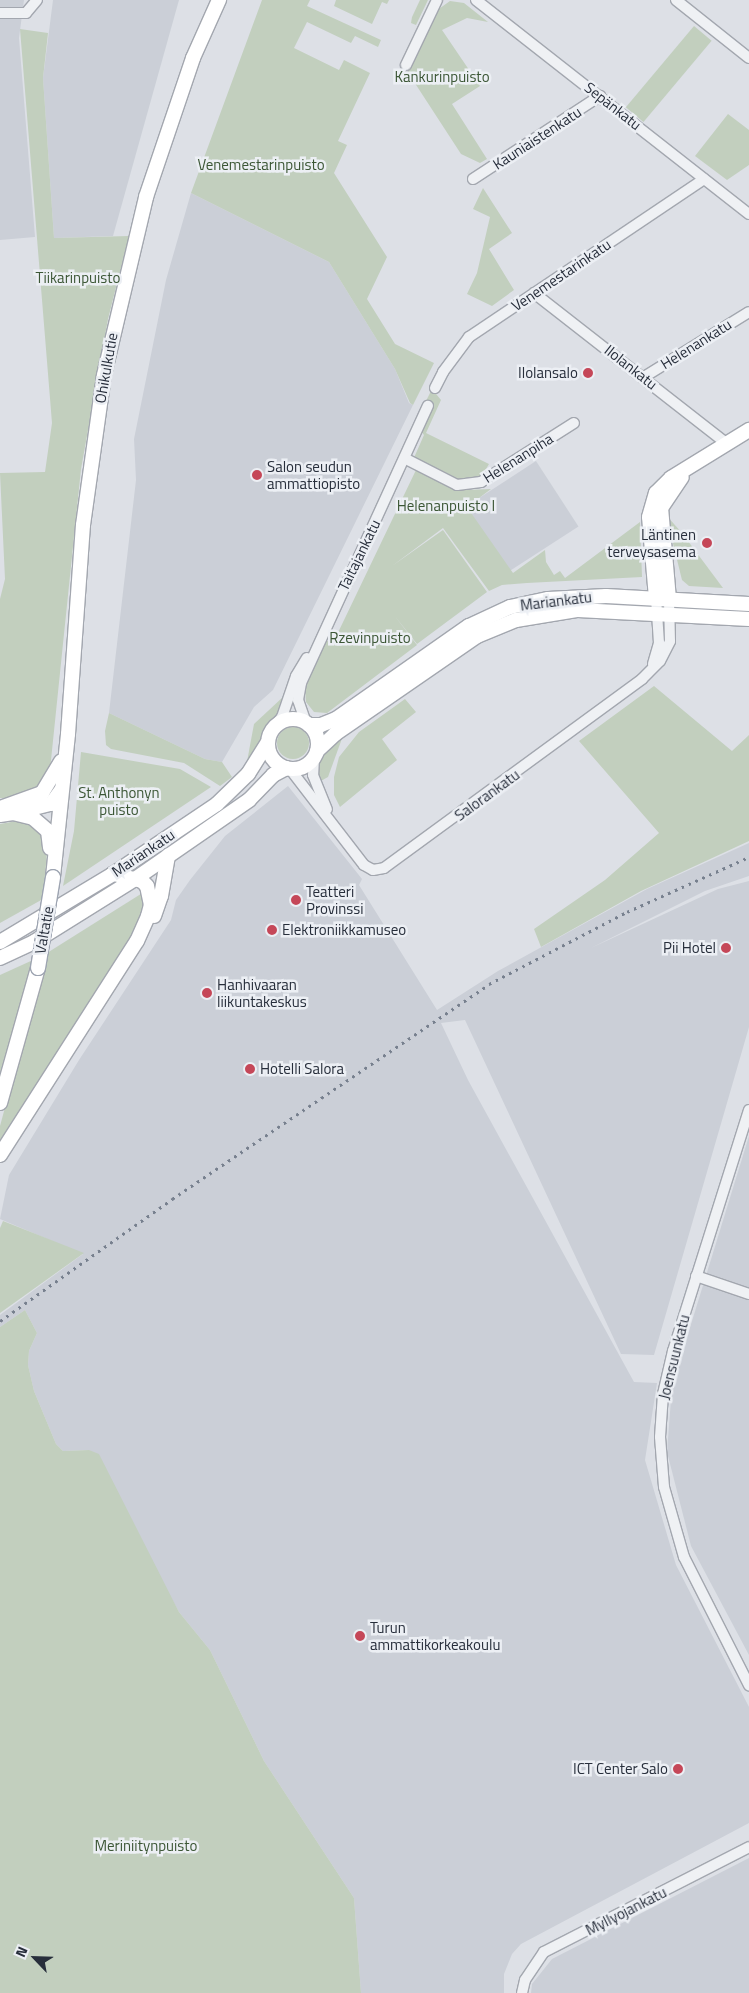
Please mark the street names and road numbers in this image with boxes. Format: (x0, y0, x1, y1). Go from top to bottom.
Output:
street label: Sepänkatu (581, 78, 645, 134)
street label: Kauniaistenkatu (489, 103, 585, 173)
street label: Venemestarinkatu (508, 235, 614, 315)
street label: Helenankatu (657, 315, 735, 373)
street label: Ohikulkutie (91, 331, 121, 405)
street label: Ilolankatu (601, 341, 661, 393)
street label: Helenanpiha (480, 429, 556, 487)
street label: Taitajankatu (334, 517, 384, 593)
street label: Mariankatu (519, 588, 593, 614)
street label: Salorankatu (451, 765, 523, 825)
street label: Mariankatu (108, 825, 178, 881)
street label: Valtatie (31, 905, 57, 955)
street label: Joensuunkatu (655, 1313, 693, 1401)
street label: Myllyojankatu (582, 1883, 670, 1939)

